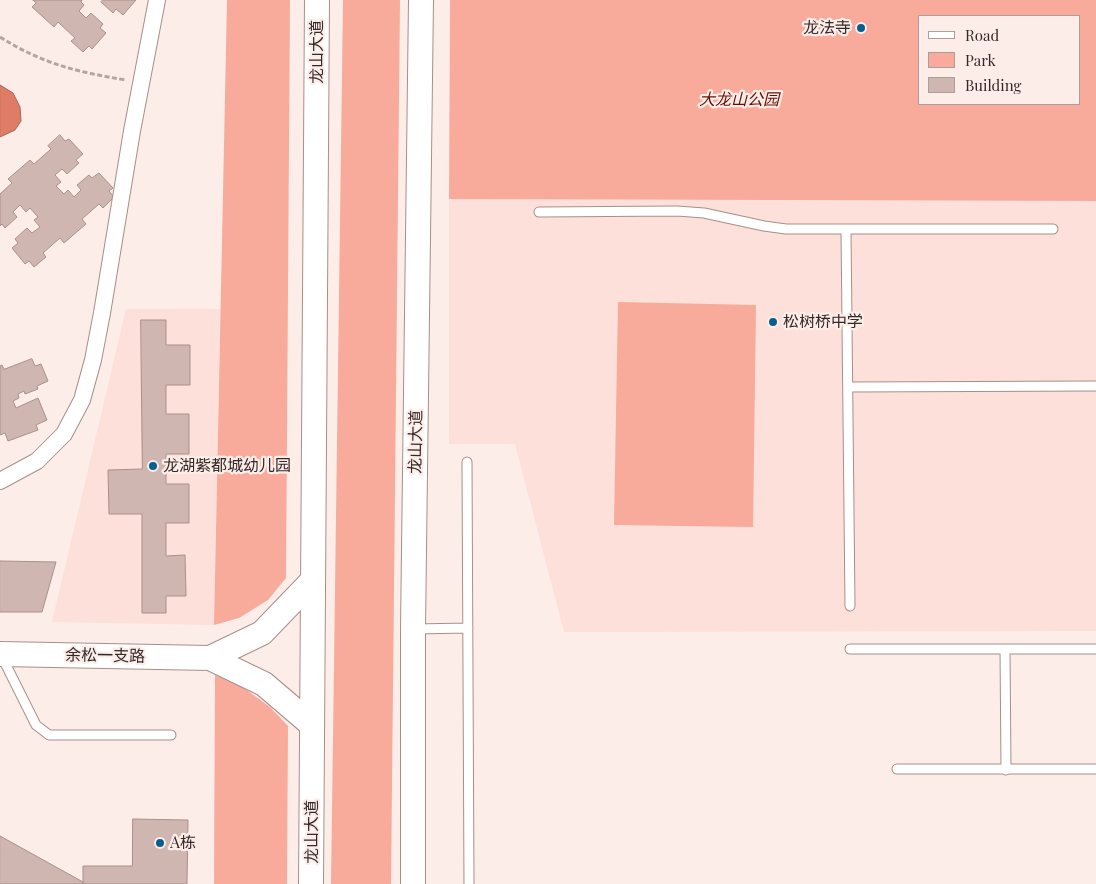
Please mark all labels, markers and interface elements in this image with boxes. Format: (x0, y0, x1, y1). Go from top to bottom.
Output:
legend (918, 15, 1081, 105)
place label: 龙法寺 (803, 18, 851, 38)
street label: 龙山大道 (307, 20, 327, 84)
marker: 龙法寺 (855, 22, 867, 34)
text: Road (965, 25, 999, 45)
text: Park (965, 50, 996, 70)
text: Building (965, 75, 1021, 95)
park label: 大龙山公园 (699, 90, 779, 110)
place label: 松树桥中学 (783, 312, 863, 332)
marker: 松树桥中学 (767, 316, 779, 328)
street label: 龙山大道 (406, 410, 426, 474)
place label: 龙湖紫都城幼儿园 (163, 456, 291, 476)
marker: 龙湖紫都城幼儿园 (147, 460, 159, 472)
street label: 余松一支路 (65, 646, 145, 666)
street label: 龙山大道 (302, 800, 322, 864)
place label: A栋 (170, 833, 196, 853)
marker: A栋 (154, 837, 166, 849)

